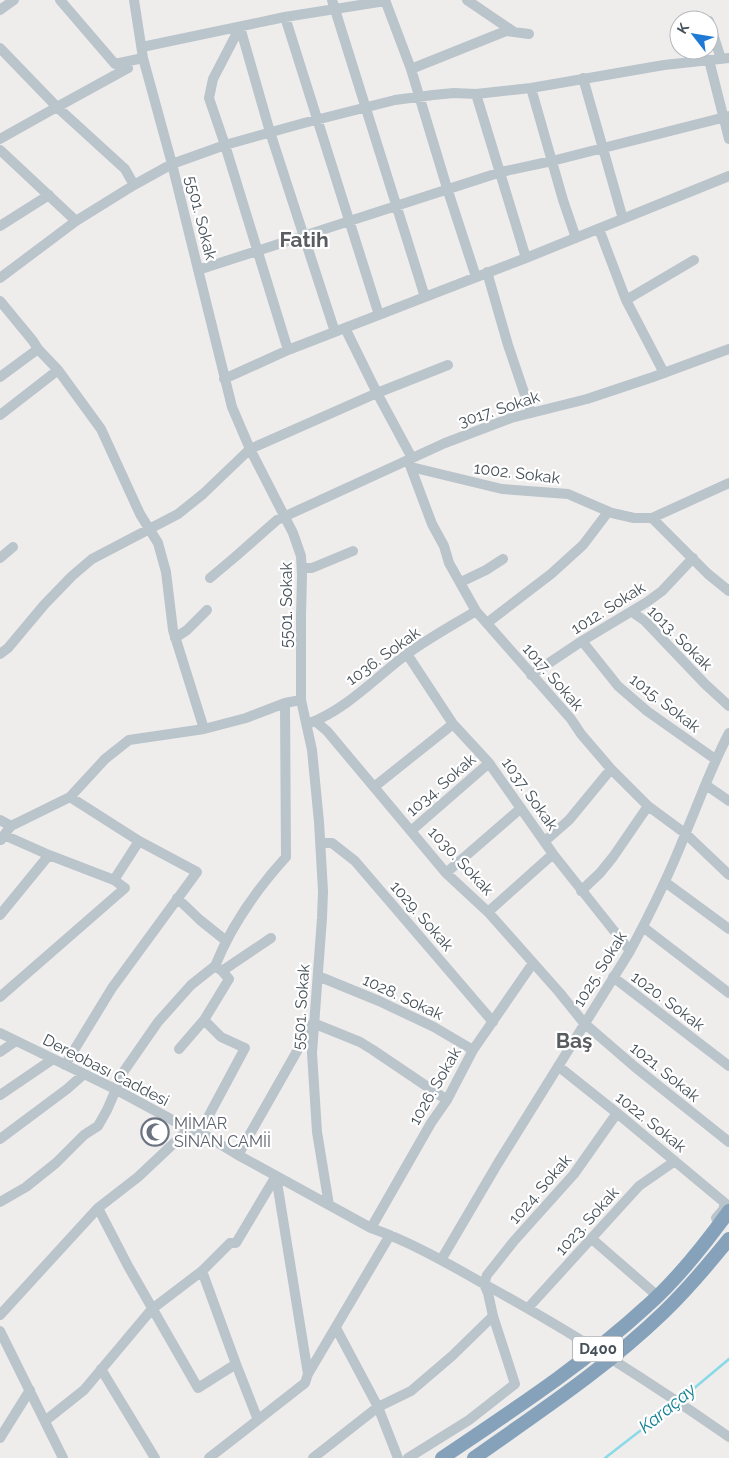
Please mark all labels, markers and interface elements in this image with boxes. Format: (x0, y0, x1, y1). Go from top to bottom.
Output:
north arrow (669, 10, 719, 60)
text: K (674, 20, 692, 36)
street label: 5501. Sokak (181, 174, 221, 263)
district label: Fatih (279, 227, 329, 252)
street label: 3017. Sokak (456, 387, 543, 431)
street label: 1002. Sokak (473, 458, 562, 488)
street label: 5501. Sokak (277, 561, 296, 648)
street label: 1012. Sokak (567, 577, 649, 638)
street label: 1013. Sokak (644, 602, 717, 675)
street label: 1036. Sokak (342, 622, 424, 689)
street label: 1017. Sokak (519, 639, 588, 715)
street label: 1015. Sokak (626, 670, 704, 737)
street label: 1034. Sokak (402, 749, 480, 820)
street label: 1037. Sokak (498, 754, 562, 835)
street label: 1030. Sokak (424, 823, 498, 900)
street label: 1029. Sokak (387, 877, 458, 955)
street label: 1025. Sokak (569, 927, 631, 1010)
street label: 5501. Sokak (289, 963, 314, 1051)
street label: 1020. Sokak (628, 967, 709, 1035)
street label: 1028. Sokak (360, 970, 447, 1024)
district label: Baş (556, 1028, 592, 1053)
street label: Dereobası Caddesi (40, 1030, 172, 1110)
street label: 1021. Sokak (626, 1038, 704, 1106)
street label: 1026. Sokak (405, 1043, 465, 1128)
street label: 1022. Sokak (612, 1088, 691, 1157)
place label: MİMAR SİNAN CAMİİ (174, 1113, 271, 1151)
mosque icon: MİMAR SİNAN CAMİİ (140, 1117, 170, 1147)
street label: 1024. Sokak (505, 1150, 576, 1228)
street label: 1023. Sokak (551, 1182, 623, 1259)
road number: D400 (573, 1336, 623, 1362)
water label: Karaçay (634, 1378, 701, 1437)

